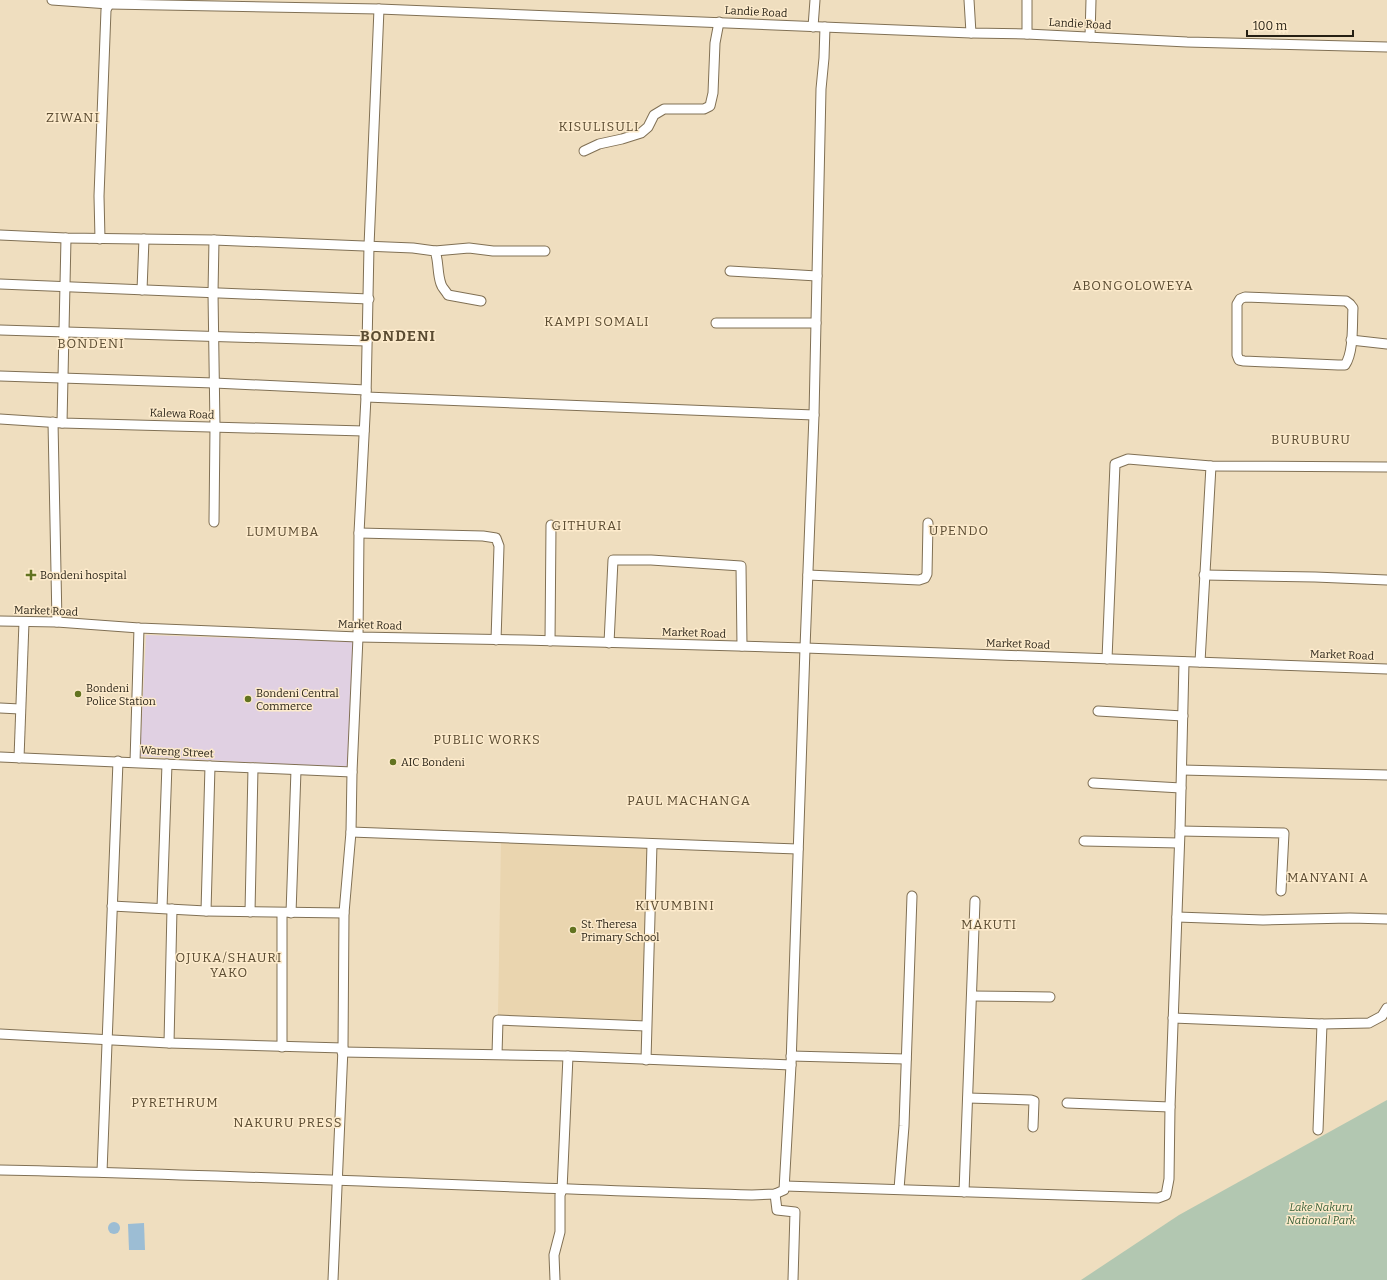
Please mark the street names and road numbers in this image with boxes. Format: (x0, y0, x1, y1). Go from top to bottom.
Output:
street label: Landie Road (724, 4, 788, 20)
street label: Landie Road (1048, 16, 1112, 32)
street label: Kalewa Road (149, 406, 215, 422)
street label: Market Road (14, 603, 79, 619)
street label: Market Road (338, 617, 403, 633)
street label: Market Road (662, 625, 727, 641)
street label: Market Road (986, 636, 1051, 652)
street label: Market Road (1310, 647, 1375, 663)
street label: Wareng Street (140, 744, 214, 760)

